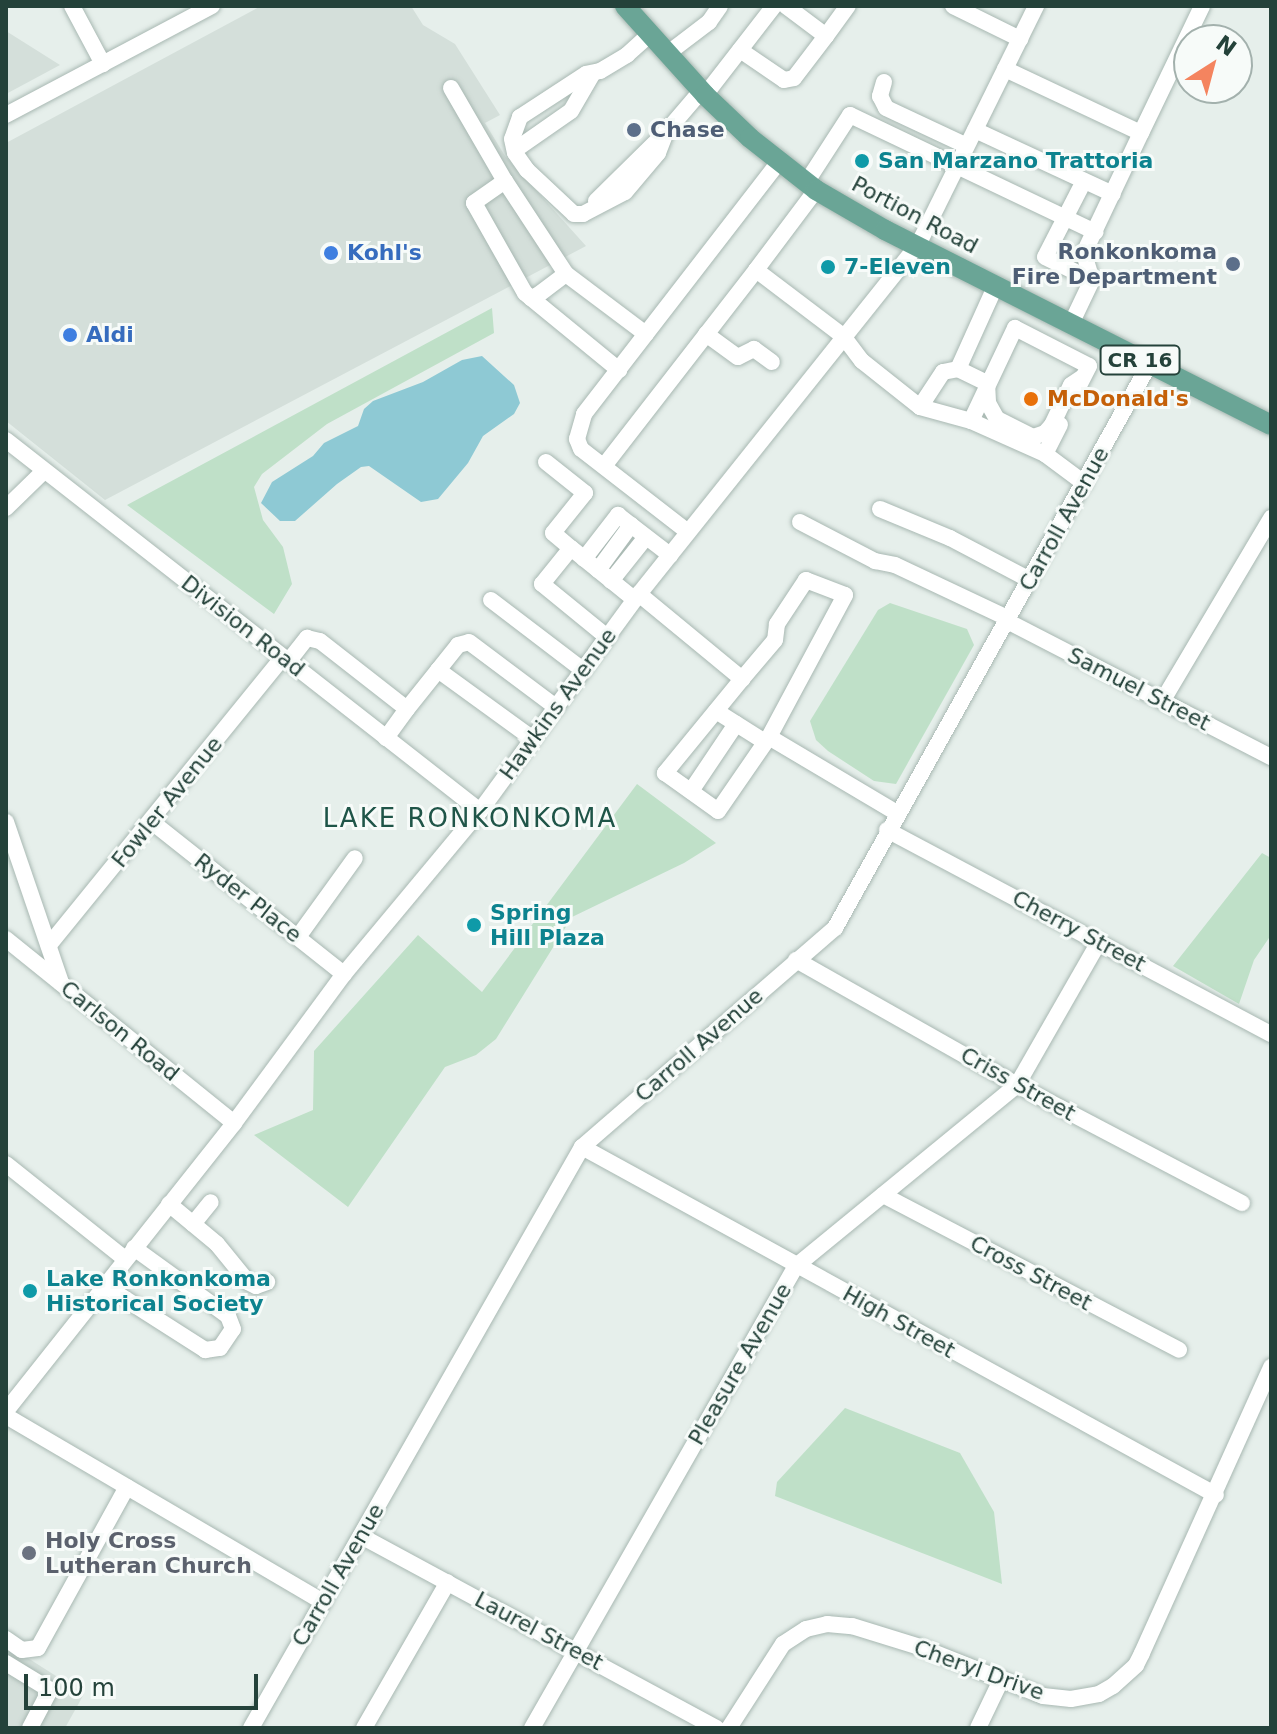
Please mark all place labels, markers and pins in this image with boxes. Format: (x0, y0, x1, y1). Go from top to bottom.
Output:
place label: Chase (650, 117, 725, 143)
marker: Chase (625, 121, 643, 139)
place label: San Marzano Trattoria (878, 148, 1153, 174)
marker: San Marzano Trattoria (853, 152, 871, 170)
place label: Ronkonkoma Fire Department (1012, 238, 1217, 290)
place label: Kohl's (347, 240, 422, 266)
marker: Kohl's (322, 244, 340, 262)
place label: 7-Eleven (844, 254, 951, 280)
marker: Ronkonkoma Fire Department (1224, 255, 1242, 273)
marker: 7-Eleven (819, 258, 837, 276)
place label: Aldi (86, 322, 134, 348)
marker: Aldi (61, 326, 79, 344)
place label: McDonald's (1047, 386, 1189, 412)
marker: McDonald's (1022, 390, 1040, 408)
place label: Spring Hill Plaza (490, 899, 605, 950)
marker: Spring Hill Plaza (465, 916, 483, 934)
place label: Lake Ronkonkoma Historical Society (46, 1265, 271, 1316)
marker: Lake Ronkonkoma Historical Society (21, 1282, 39, 1300)
place label: Holy Cross Lutheran Church (45, 1527, 252, 1578)
marker: Holy Cross Lutheran Church (20, 1544, 38, 1562)

